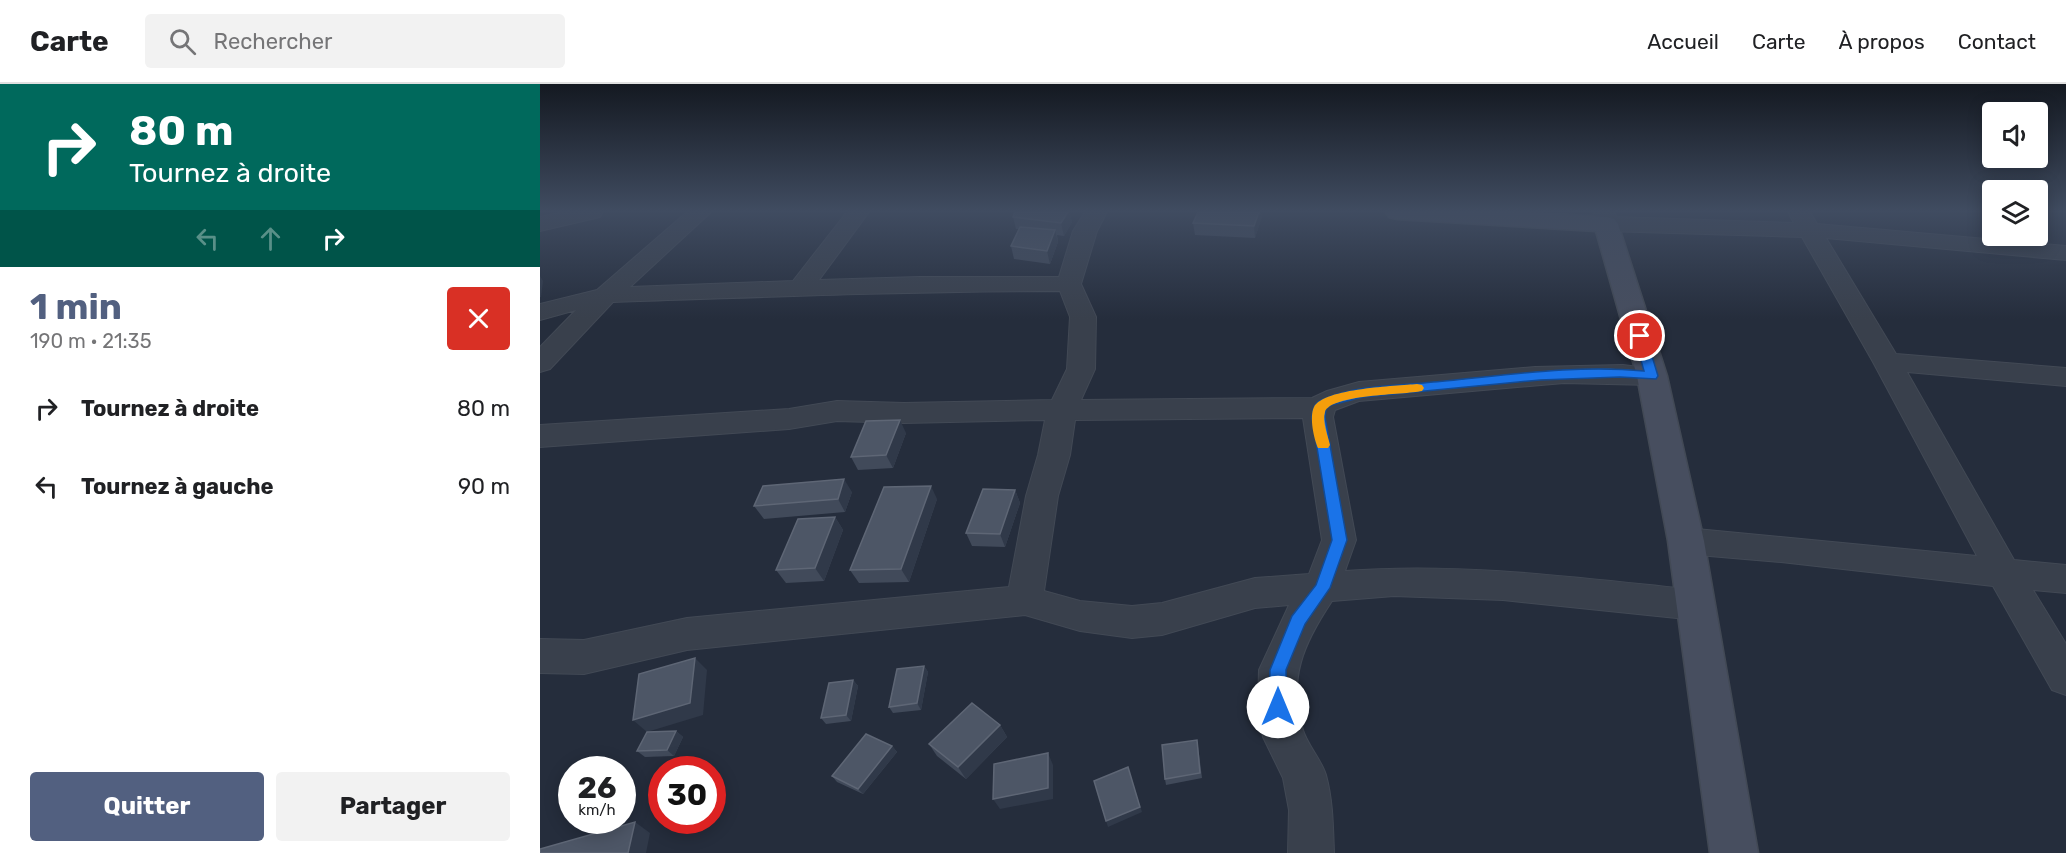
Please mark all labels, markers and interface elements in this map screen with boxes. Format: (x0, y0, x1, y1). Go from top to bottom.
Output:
search box (145, 14, 565, 68)
text: Carte (30, 25, 109, 58)
icon: search (166, 25, 199, 58)
text: Rechercher (214, 28, 332, 55)
text: Accueil (1647, 29, 1719, 54)
text: Carte (1752, 29, 1805, 54)
text: À propos (1838, 29, 1925, 54)
text: Contact (1958, 29, 2036, 54)
map controls (1982, 102, 2048, 246)
button: sound (1982, 102, 2048, 168)
text: 80 m (129, 106, 233, 156)
icon: right (30, 108, 108, 186)
text: Tournez à droite (129, 157, 331, 189)
button: layers (1982, 180, 2048, 246)
icon: left (191, 222, 224, 255)
icon: ahead (254, 222, 287, 255)
icon: right (317, 222, 350, 255)
text: 1 min (30, 285, 122, 328)
button: close (447, 287, 510, 350)
pin (1614, 310, 1665, 361)
icon: arrive (1623, 319, 1656, 352)
text: 190 m · 21:35 (30, 329, 152, 353)
icon: right (30, 392, 63, 425)
text: Tournez à droite (81, 395, 259, 422)
text: 80 m (457, 395, 510, 422)
icon: left (30, 470, 63, 503)
text: Tournez à gauche (81, 473, 274, 500)
text: 90 m (458, 473, 510, 500)
position arrow (1246, 675, 1310, 739)
speed limit sign: 30 (648, 756, 726, 834)
text: 26 (577, 770, 617, 806)
button: Quitter (30, 772, 264, 841)
button: Partager (276, 772, 510, 841)
text: km/h (578, 801, 616, 819)

